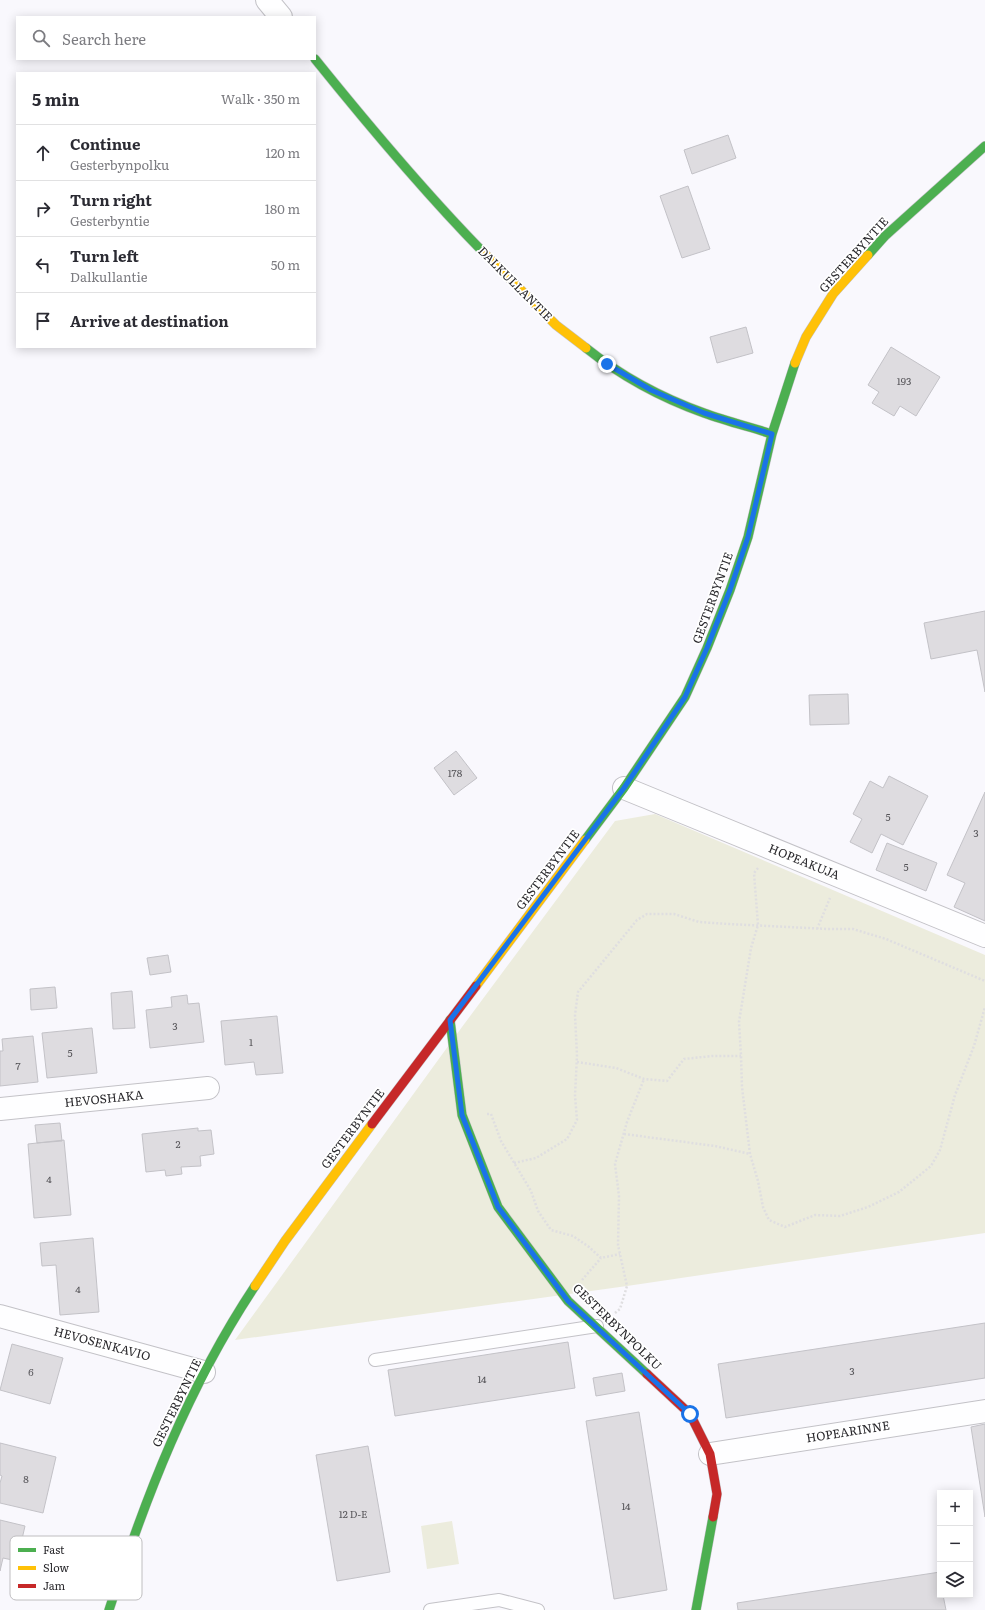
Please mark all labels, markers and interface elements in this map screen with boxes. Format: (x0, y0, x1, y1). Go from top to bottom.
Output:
search box (16, 16, 316, 60)
icon: search (30, 27, 52, 49)
text: Search here (62, 27, 146, 50)
text: 5 min (32, 86, 80, 111)
text: Walk · 350 m (221, 89, 300, 108)
text: Continue (70, 132, 140, 155)
icon: ahead (32, 142, 54, 164)
text: 120 m (265, 143, 300, 162)
text: Gesterbynpolku (70, 155, 169, 174)
text: Turn right (70, 188, 152, 211)
icon: right (32, 198, 54, 220)
text: 180 m (265, 199, 300, 218)
text: Gesterbyntie (70, 211, 149, 230)
street label: GESTERBYNTIE (814, 212, 892, 296)
street label: DALKULLANTIE (474, 242, 557, 325)
text: Turn left (70, 244, 139, 267)
icon: left (32, 254, 54, 276)
text: 50 m (271, 255, 300, 274)
text: Dalkullantie (70, 267, 147, 286)
text: Arrive at destination (70, 309, 229, 332)
icon: arrive (32, 310, 54, 332)
route end (598, 355, 616, 373)
house number: 193 (897, 373, 911, 388)
street label: GESTERBYNTIE (687, 549, 737, 646)
house number: 178 (448, 765, 463, 780)
house number: 5 (885, 809, 891, 824)
street label: GESTERBYNTIE (511, 825, 584, 913)
house number: 3 (973, 825, 979, 840)
street label: HOPEAKUJA (766, 839, 843, 884)
house number: 5 (903, 859, 909, 874)
house number: 3 (172, 1018, 178, 1033)
house number: 1 (249, 1034, 253, 1049)
house number: 5 (67, 1045, 73, 1060)
house number: 7 (15, 1058, 21, 1073)
street label: GESTERBYNTIE (316, 1084, 389, 1172)
street label: HEVOSHAKA (64, 1085, 144, 1111)
house number: 2 (175, 1136, 181, 1151)
house number: 4 (46, 1171, 52, 1186)
street label: GESTERBYNPOLKU (569, 1279, 666, 1374)
house number: 4 (75, 1281, 81, 1296)
street label: HEVOSENKAVIO (52, 1321, 153, 1365)
street label: GESTERBYNTIE (147, 1355, 205, 1450)
house number: 3 (849, 1363, 855, 1378)
house number: 6 (28, 1364, 34, 1379)
house number: 14 (477, 1371, 487, 1386)
route start (681, 1405, 699, 1423)
street label: HOPEARINNE (805, 1415, 891, 1446)
house number: 8 (23, 1471, 29, 1486)
map controls (937, 1490, 973, 1598)
button: + (937, 1490, 973, 1526)
house number: 14 (621, 1498, 631, 1513)
house number: 12 D-E (339, 1506, 367, 1521)
button: − (937, 1526, 973, 1562)
legend (10, 1536, 142, 1600)
text: Fast (43, 1541, 65, 1557)
text: Slow (43, 1559, 69, 1575)
button: layers (937, 1562, 973, 1598)
text: Jam (43, 1577, 66, 1593)

